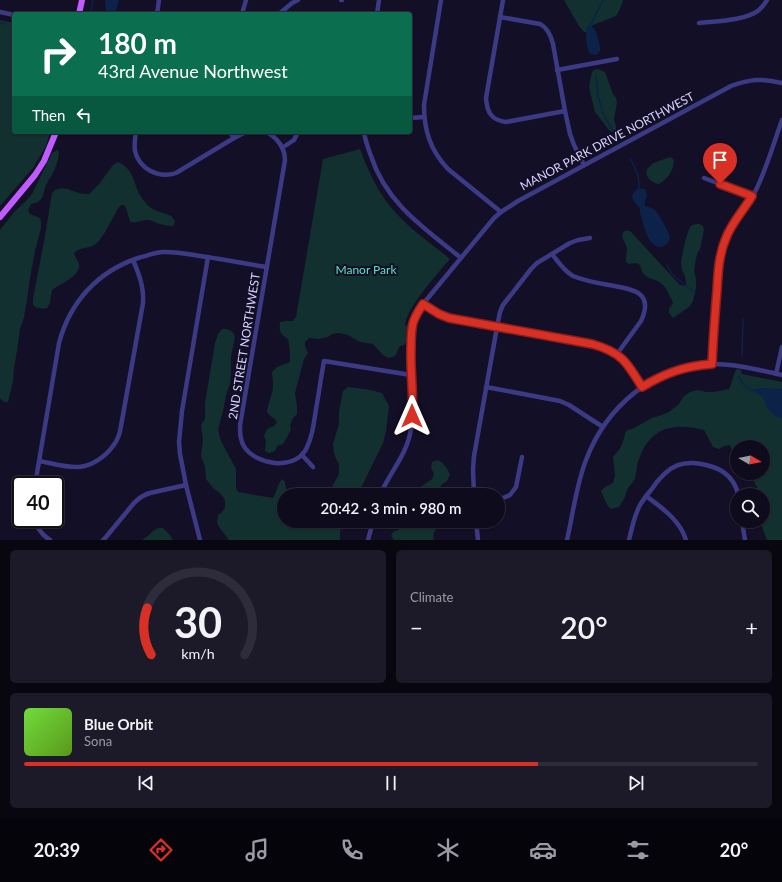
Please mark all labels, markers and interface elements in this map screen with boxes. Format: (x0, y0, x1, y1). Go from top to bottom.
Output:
text: 180 m (98, 26, 177, 60)
icon: right (32, 28, 84, 80)
text: 43rd Avenue Northwest (98, 60, 288, 82)
street label: MANOR PARK DRIVE NORTHWEST (517, 89, 697, 193)
icon: left (73, 104, 95, 126)
text: Then (32, 106, 65, 124)
pin (703, 143, 737, 184)
icon: arrive (709, 149, 731, 171)
park label: Manor Park (335, 262, 397, 277)
street label: 2ND STREET NORTHWEST (225, 272, 263, 420)
position arrow (391, 395, 433, 437)
north arrow (730, 440, 770, 480)
map controls (730, 440, 770, 528)
speed limit sign: 40 (12, 476, 64, 528)
button: search (730, 488, 770, 528)
text: 20:42 · 3 min · 980 m (321, 499, 461, 517)
text: Climate (410, 589, 453, 605)
text: 30 (174, 596, 222, 646)
text: 20° (560, 609, 608, 645)
text: − (410, 614, 423, 641)
text: + (745, 614, 758, 641)
text: km/h (181, 644, 215, 661)
text: Blue Orbit (84, 715, 153, 733)
text: Sona (84, 733, 112, 749)
icon: previous (135, 772, 157, 794)
icon: pause (380, 772, 402, 794)
icon: next (625, 772, 647, 794)
icon: directions (147, 836, 175, 864)
icon: music (243, 836, 271, 864)
icon: phone (338, 836, 366, 864)
icon: climate (434, 836, 462, 864)
icon: car (529, 836, 557, 864)
icon: filters (624, 836, 652, 864)
text: 20:39 (34, 839, 80, 861)
text: 20° (720, 839, 748, 861)

